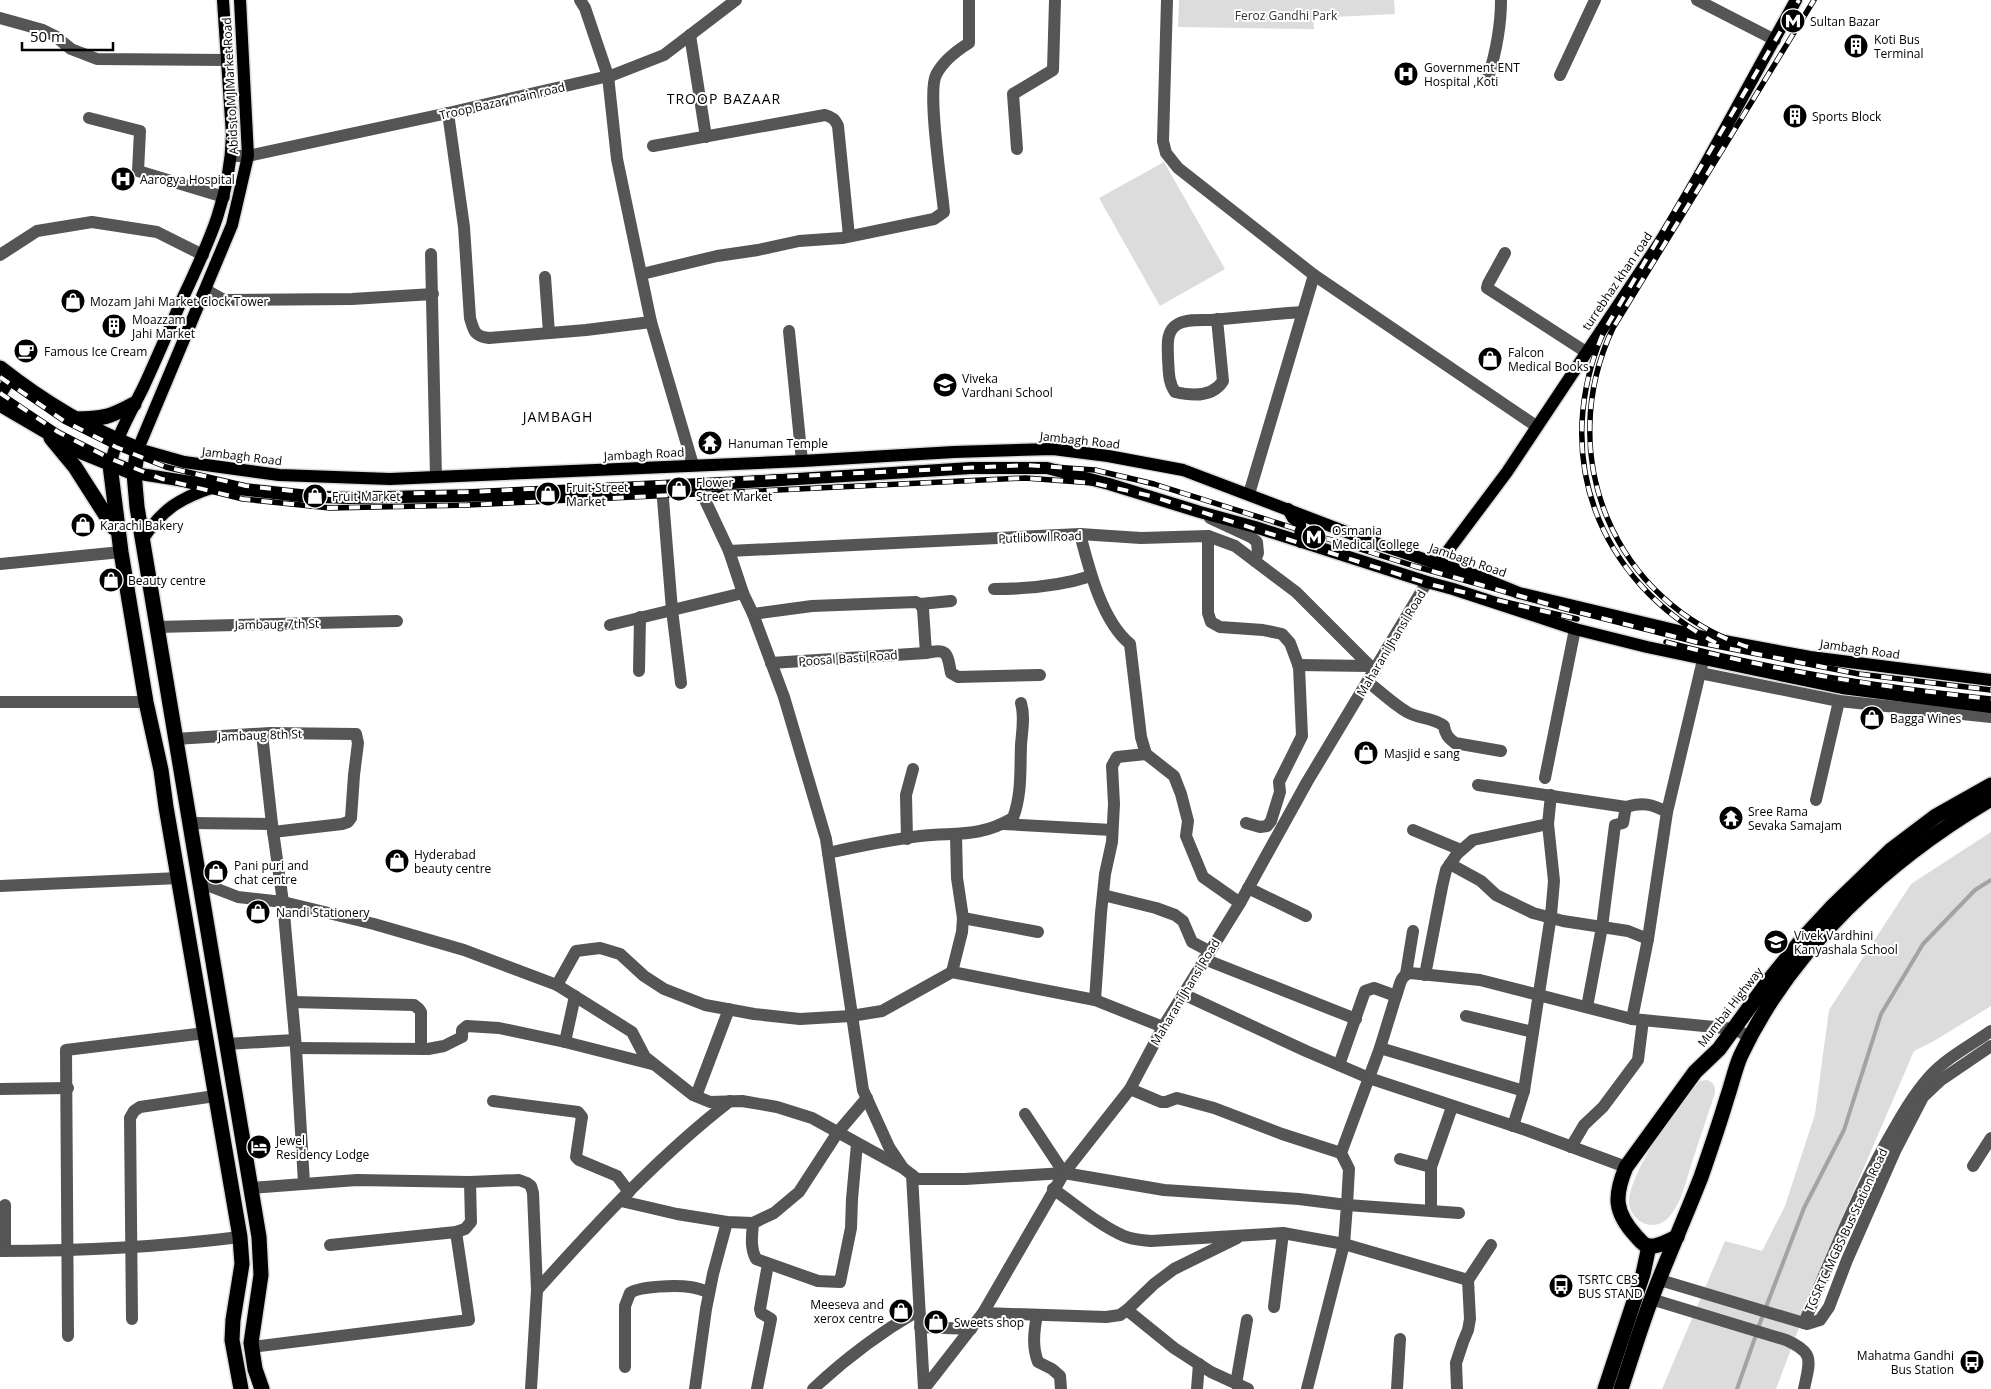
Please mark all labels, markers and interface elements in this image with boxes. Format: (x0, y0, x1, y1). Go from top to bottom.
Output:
park label: Feroz Gandhi Park (1235, 7, 1338, 24)
metro station icon: Sultan Bazar (1780, 8, 1806, 34)
place label: Sultan Bazar (1810, 13, 1880, 30)
street label: Abids to MJ Market Road (218, 17, 242, 155)
scale bar (22, 20, 114, 52)
text: 50 m (30, 26, 65, 46)
place label: Koti Bus Terminal (1874, 31, 1923, 62)
building icon: Koti Bus Terminal (1843, 33, 1869, 59)
place label: Government ENT Hospital ,Koti (1424, 59, 1520, 90)
hospital icon: Government ENT Hospital ,Koti (1393, 61, 1419, 87)
street label: Troop Bazar main road (437, 78, 567, 124)
district label: TROOP BAZAAR (667, 89, 781, 108)
building icon: Sports Block (1782, 103, 1808, 129)
place label: Sports Block (1812, 108, 1882, 125)
hospital icon: Aarogya Hospital (110, 166, 136, 192)
place label: Aarogya Hospital (140, 171, 235, 188)
street label: turrebhaz khan road (1578, 228, 1656, 334)
shop icon: Mozam Jahi Market Clock Tower (60, 288, 86, 314)
place label: Mozam Jahi Market Clock Tower (90, 293, 269, 310)
place label: Moazzam Jahi Market (131, 311, 195, 342)
building icon: Moazzam Jahi Market (101, 313, 127, 339)
cafe icon: Famous Ice Cream (13, 338, 39, 364)
place label: Famous Ice Cream (44, 343, 147, 360)
place label: Falcon Medical Books (1508, 344, 1589, 375)
shop icon: Falcon Medical Books (1477, 346, 1503, 372)
place label: Viveka Vardhani School (962, 370, 1053, 401)
school or university icon: Viveka Vardhani School (932, 372, 958, 398)
district label: JAMBAGH (521, 407, 593, 426)
street label: Jambagh Road (1038, 427, 1121, 453)
temple icon: Hanuman Temple (697, 430, 723, 456)
place label: Hanuman Temple (728, 435, 828, 452)
street label: Jambagh Road (200, 443, 283, 469)
street label: Jambagh Road (602, 443, 685, 465)
place label: Flower Street Market (696, 474, 772, 505)
shop icon: Flower Street Market (666, 476, 692, 502)
place label: Fruit Street Market (566, 479, 628, 510)
shop icon: Fruit Street Market (535, 481, 561, 507)
shop icon: Fruit Market (302, 483, 328, 509)
place label: Fruit Market (332, 488, 401, 505)
shop icon: Karachi Bakery (70, 512, 96, 538)
place label: Karachi Bakery (100, 517, 184, 534)
place label: Osmania Medical College (1332, 522, 1420, 553)
metro station icon: Osmania Medical College (1301, 524, 1327, 550)
street label: Putlibowl Road (998, 527, 1082, 547)
street label: Jambagh Road (1426, 539, 1509, 581)
shop icon: Beauty centre (98, 567, 124, 593)
place label: Beauty centre (128, 572, 206, 589)
street label: Maharani Jhansi Road (1352, 586, 1430, 700)
street label: Jambaug 7th St (234, 615, 319, 633)
street label: Jambagh Road (1818, 635, 1901, 663)
street label: Poosal Basti Road (798, 646, 898, 670)
shop icon: Bagga Wines (1859, 705, 1885, 731)
place label: Bagga Wines (1890, 710, 1961, 727)
street label: Jambaug 8th St (216, 725, 303, 745)
shop icon: Masjid e sang (1353, 740, 1379, 766)
place label: Masjid e sang (1384, 745, 1460, 762)
place label: Sree Rama Sevaka Samajam (1748, 803, 1842, 834)
temple icon: Sree Rama Sevaka Samajam (1718, 805, 1744, 831)
place label: Hyderabad beauty centre (414, 846, 492, 877)
shop icon: Hyderabad beauty centre (384, 848, 410, 874)
place label: Pani puri and chat centre (234, 857, 309, 888)
shop icon: Pani puri and chat centre (203, 859, 229, 885)
shop icon: Nandi Stationery (245, 899, 271, 925)
place label: Nandi Stationery (276, 904, 371, 921)
place label: Vivek Vardhini Kanyashala School (1794, 927, 1898, 958)
school or university icon: Vivek Vardhini Kanyashala School (1763, 929, 1789, 955)
street label: Maharani Jhansi Road (1146, 935, 1224, 1049)
street label: Mumbai Highway (1693, 963, 1767, 1051)
place label: Jewel Residency Lodge (275, 1132, 370, 1163)
hotel icon: Jewel Residency Lodge (246, 1134, 272, 1160)
street label: TGSRTC MGBS Bus Station Road (1801, 1145, 1891, 1315)
place label: TSRTC CBS BUS STAND (1578, 1271, 1643, 1302)
bus stop icon: TSRTC CBS BUS STAND (1548, 1273, 1574, 1299)
place label: Meeseva and xerox centre (810, 1296, 884, 1327)
shop icon: Meeseva and xerox centre (888, 1298, 914, 1324)
shop icon: Sweets shop (923, 1309, 949, 1335)
place label: Sweets shop (954, 1314, 1024, 1331)
place label: Mahatma Gandhi Bus Station (1857, 1347, 1954, 1378)
bus stop icon: Mahatma Gandhi Bus Station (1959, 1349, 1985, 1375)

